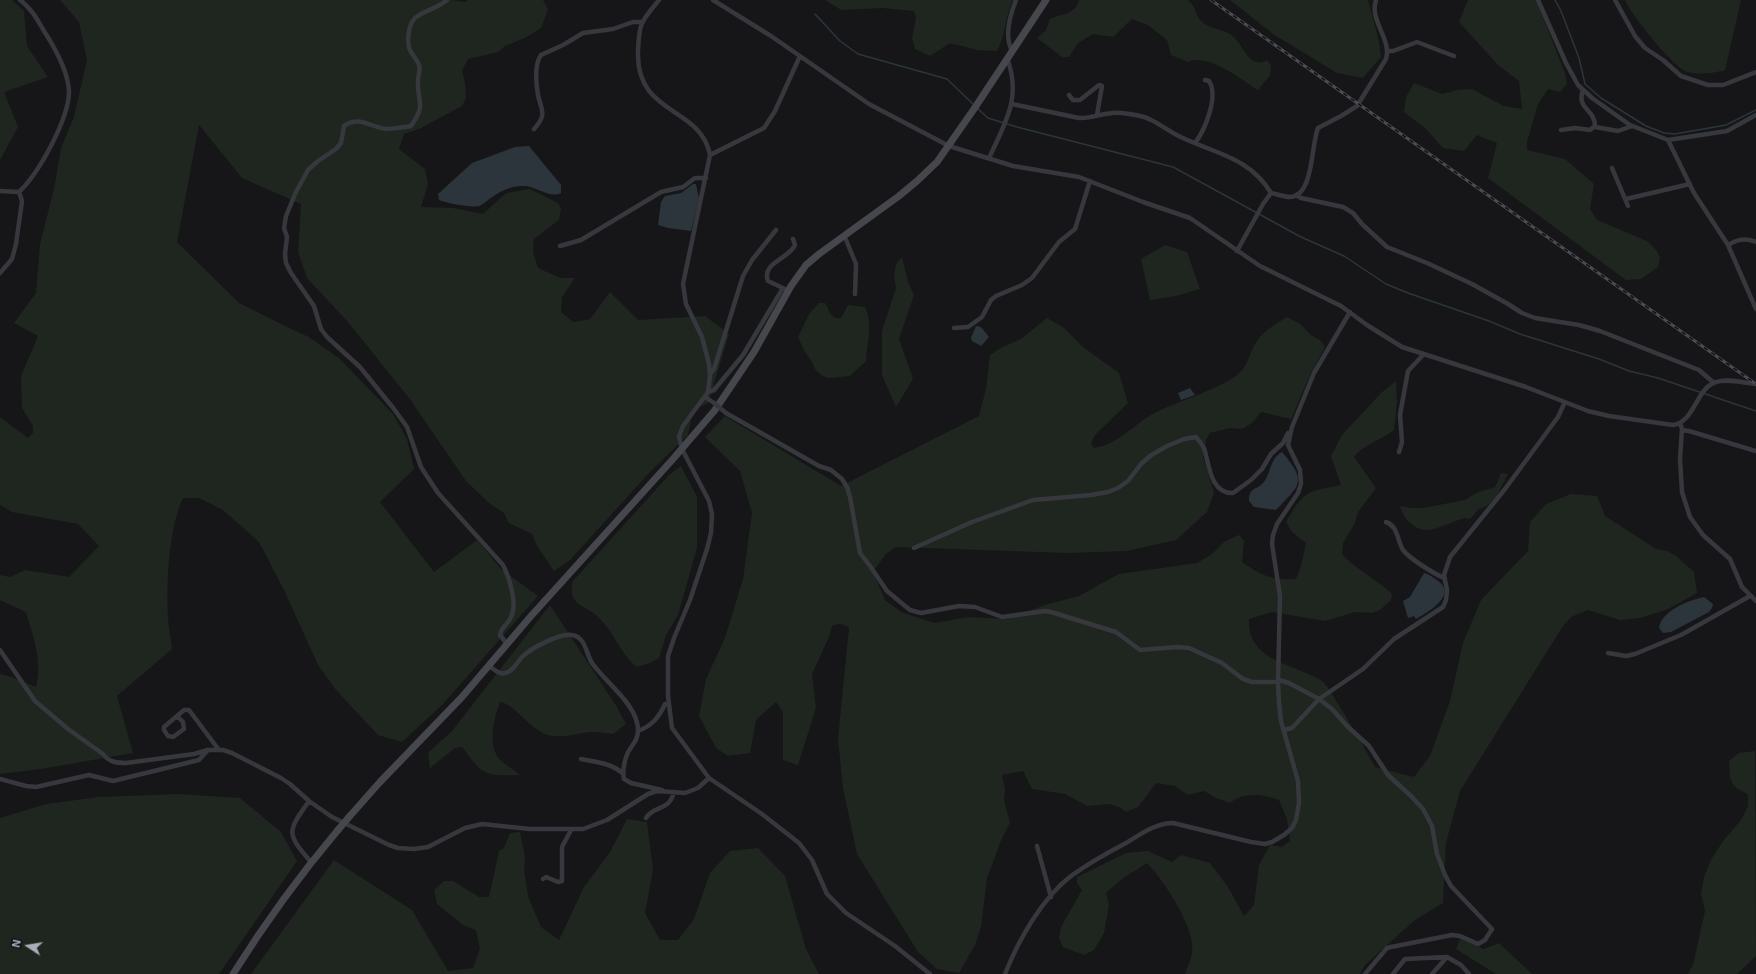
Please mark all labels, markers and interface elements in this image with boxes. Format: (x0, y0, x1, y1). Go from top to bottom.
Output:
north arrow (8, 926, 48, 966)
text: N (9, 938, 23, 949)

